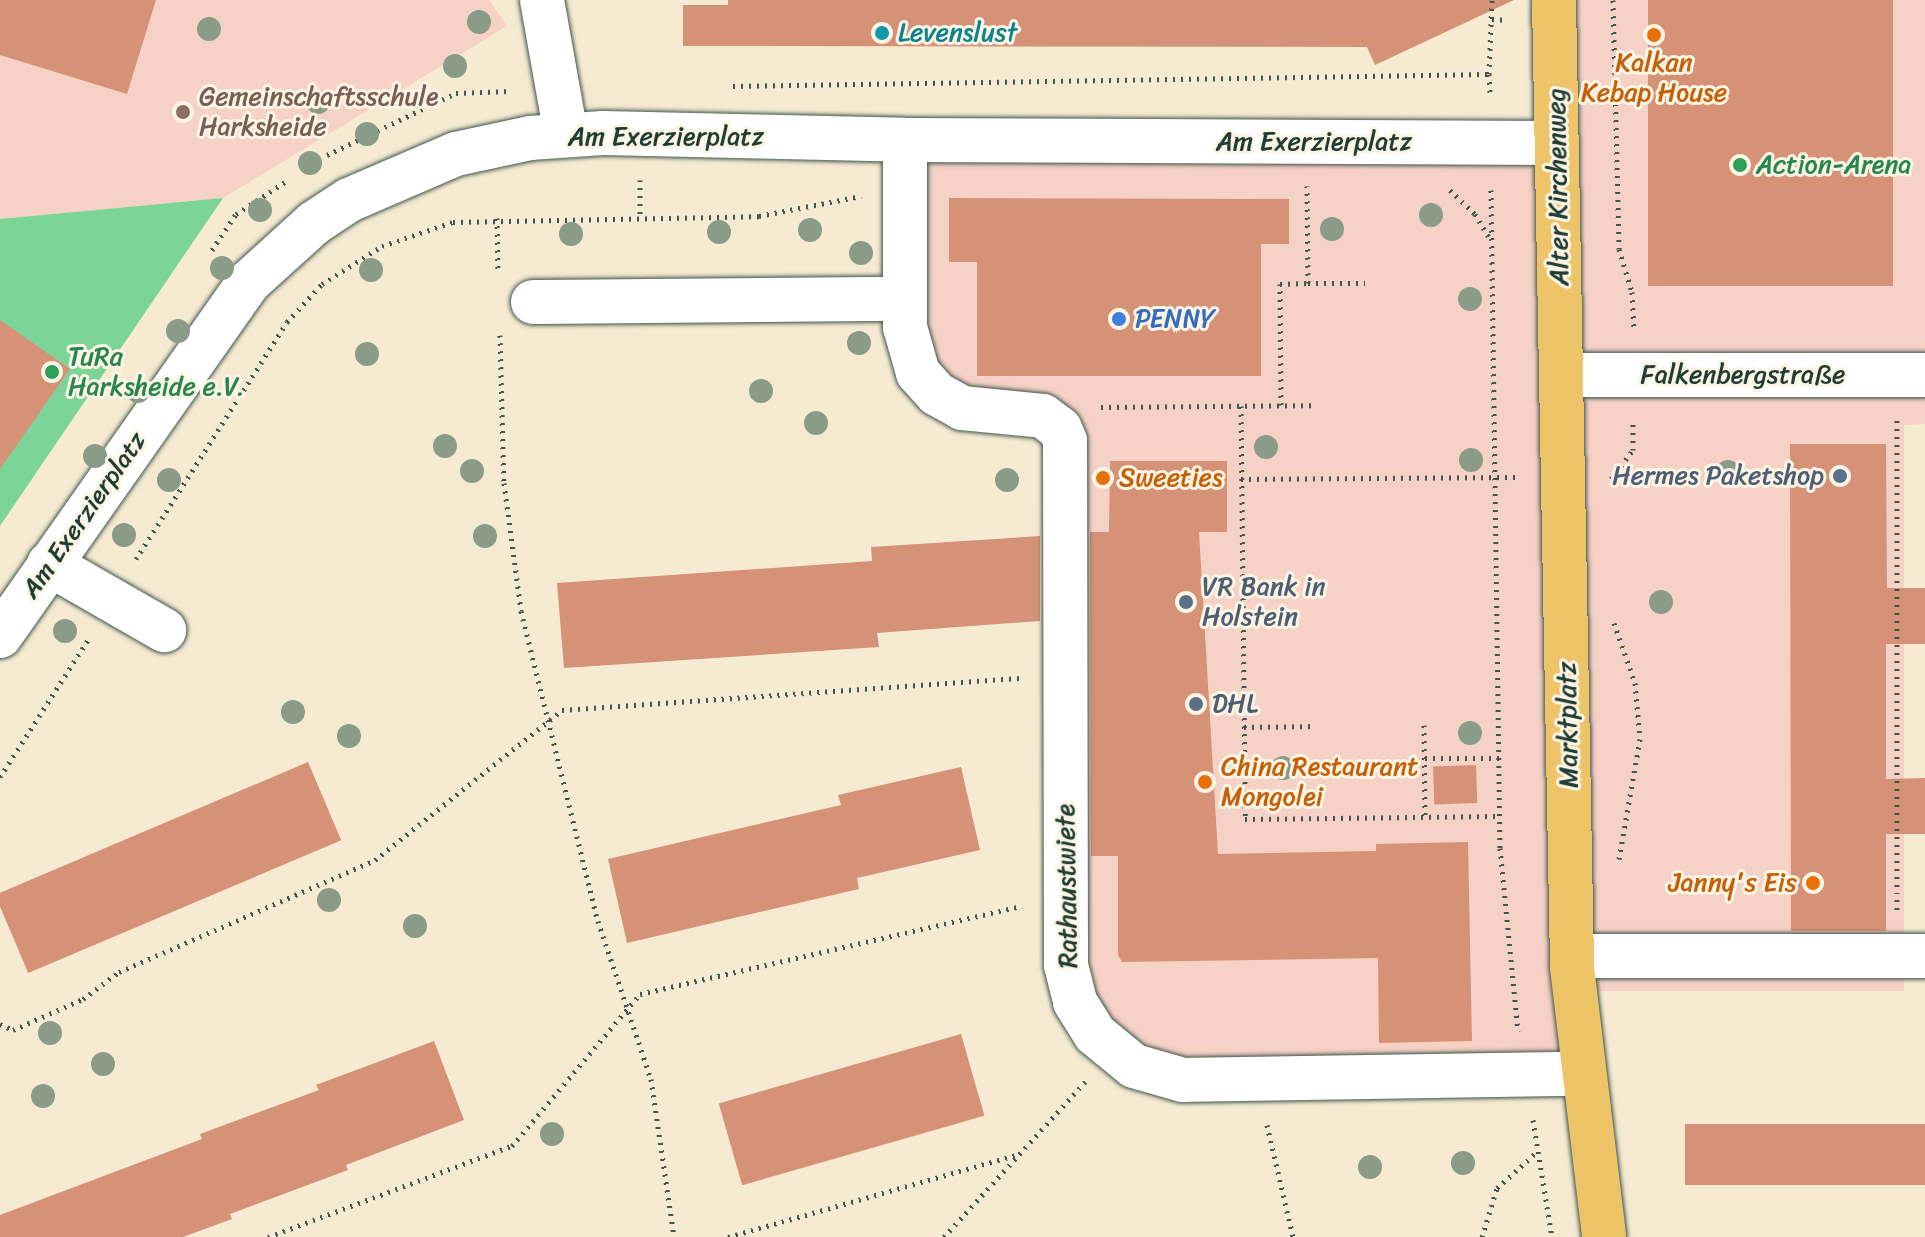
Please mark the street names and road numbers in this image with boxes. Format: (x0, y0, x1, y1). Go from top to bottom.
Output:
street label: Alter Kirchenweg (1541, 88, 1575, 286)
street label: Am Exerzierplatz (568, 121, 764, 153)
street label: Am Exerzierplatz (1216, 126, 1412, 158)
street label: Falkenbergstraße (1641, 359, 1845, 391)
street label: Am Exerzierplatz (15, 426, 153, 604)
street label: Marktplatz (1551, 662, 1585, 788)
street label: Rathaustwiete (1050, 804, 1084, 968)

